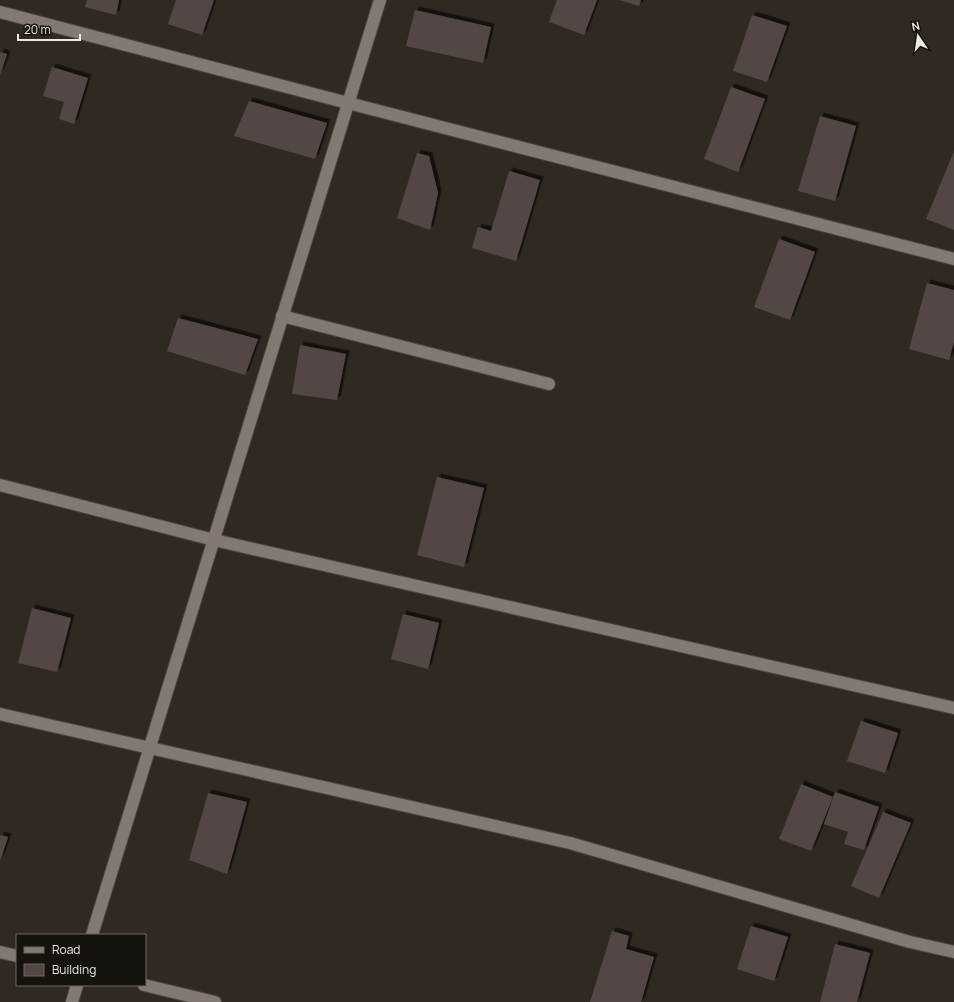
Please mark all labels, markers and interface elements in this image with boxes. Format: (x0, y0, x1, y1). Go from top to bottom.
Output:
scale bar (18, 16, 80, 42)
north arrow (898, 16, 938, 56)
text: N (910, 18, 921, 34)
text: 20 m (24, 21, 51, 38)
legend (16, 934, 146, 986)
text: Road (52, 941, 80, 958)
text: Building (52, 961, 96, 978)

